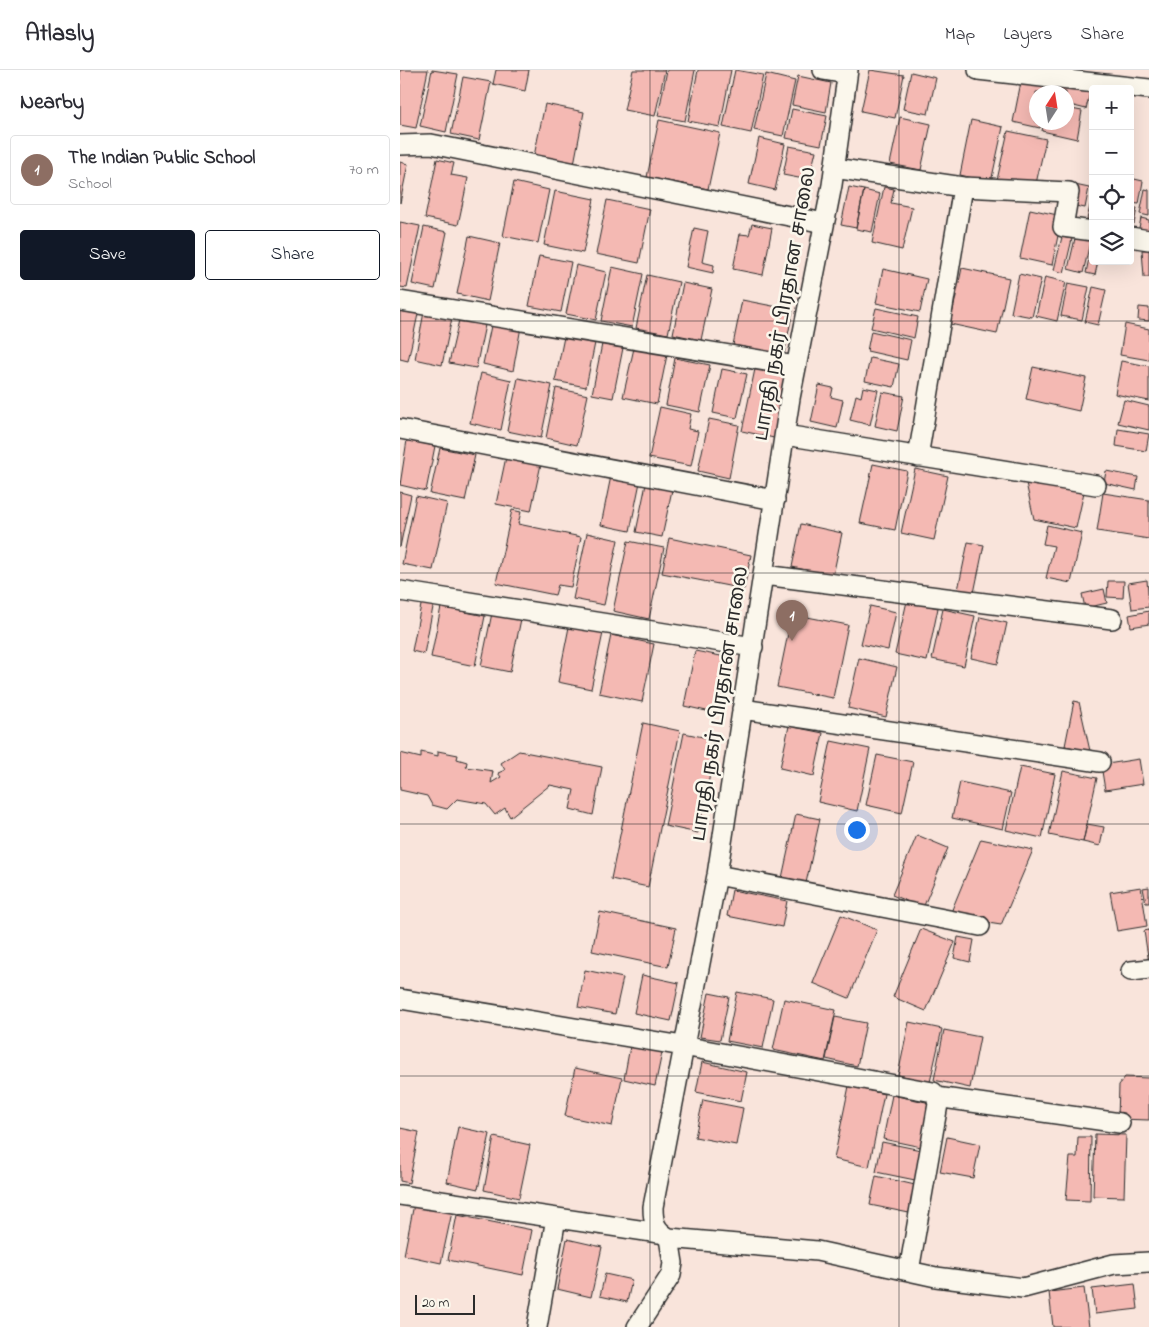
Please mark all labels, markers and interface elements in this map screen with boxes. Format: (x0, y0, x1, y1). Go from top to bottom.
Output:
text: Atlasly (25, 17, 94, 52)
text: Map (945, 22, 975, 48)
text: Layers (1003, 22, 1053, 48)
text: Share (1081, 22, 1124, 48)
north arrow (1029, 85, 1074, 130)
map controls (1089, 85, 1134, 265)
button: + (1089, 85, 1134, 130)
text: Nearby (20, 88, 84, 118)
button: − (1089, 130, 1134, 175)
text: The Indian Public School (68, 145, 255, 172)
text: 1 (34, 158, 40, 182)
text: 70 m (349, 158, 379, 182)
street label: பாரதி நகர் பிரதான சாலை (748, 164, 824, 444)
text: School (68, 172, 112, 196)
button: locate (1089, 175, 1134, 220)
button: layers (1089, 220, 1134, 265)
button: Save (20, 230, 195, 280)
button: Share (205, 230, 380, 280)
street label: பாரதி நகர் பிரதான சாலை (685, 564, 757, 844)
pin: 1 (776, 600, 808, 641)
your location (844, 817, 870, 843)
scale bar (415, 1292, 475, 1315)
text: 20 m (422, 1293, 449, 1314)

